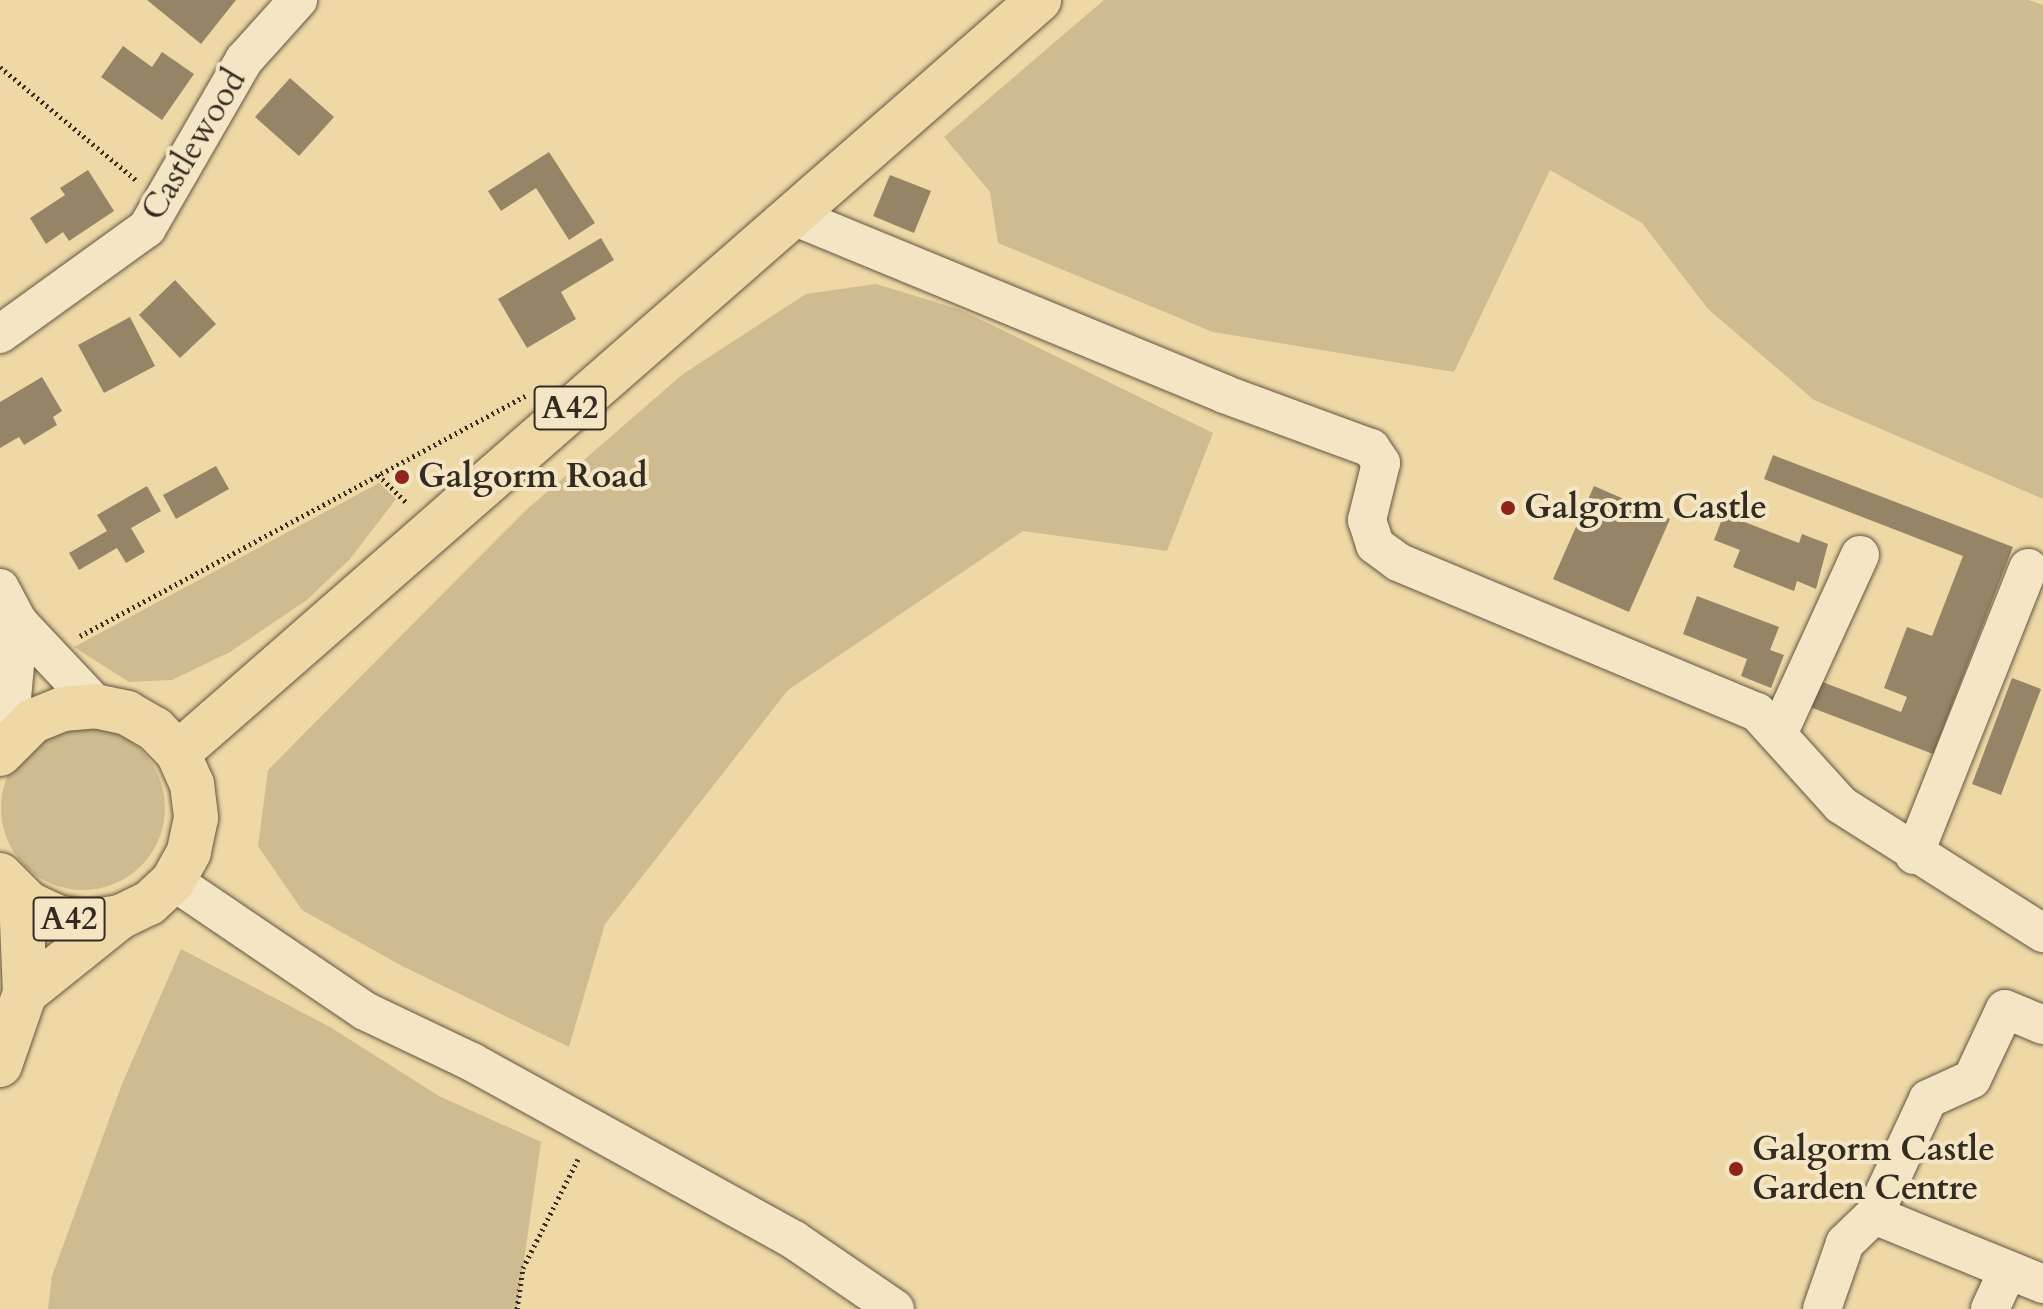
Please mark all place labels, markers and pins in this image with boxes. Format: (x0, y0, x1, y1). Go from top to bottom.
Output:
place label: Galgorm Road (418, 457, 648, 497)
marker: Galgorm Road (393, 468, 411, 486)
place label: Galgorm Castle (1524, 488, 1767, 528)
marker: Galgorm Castle (1499, 499, 1517, 517)
place label: Galgorm Castle Garden Centre (1752, 1129, 1995, 1208)
marker: Galgorm Castle Garden Centre (1727, 1160, 1745, 1178)

